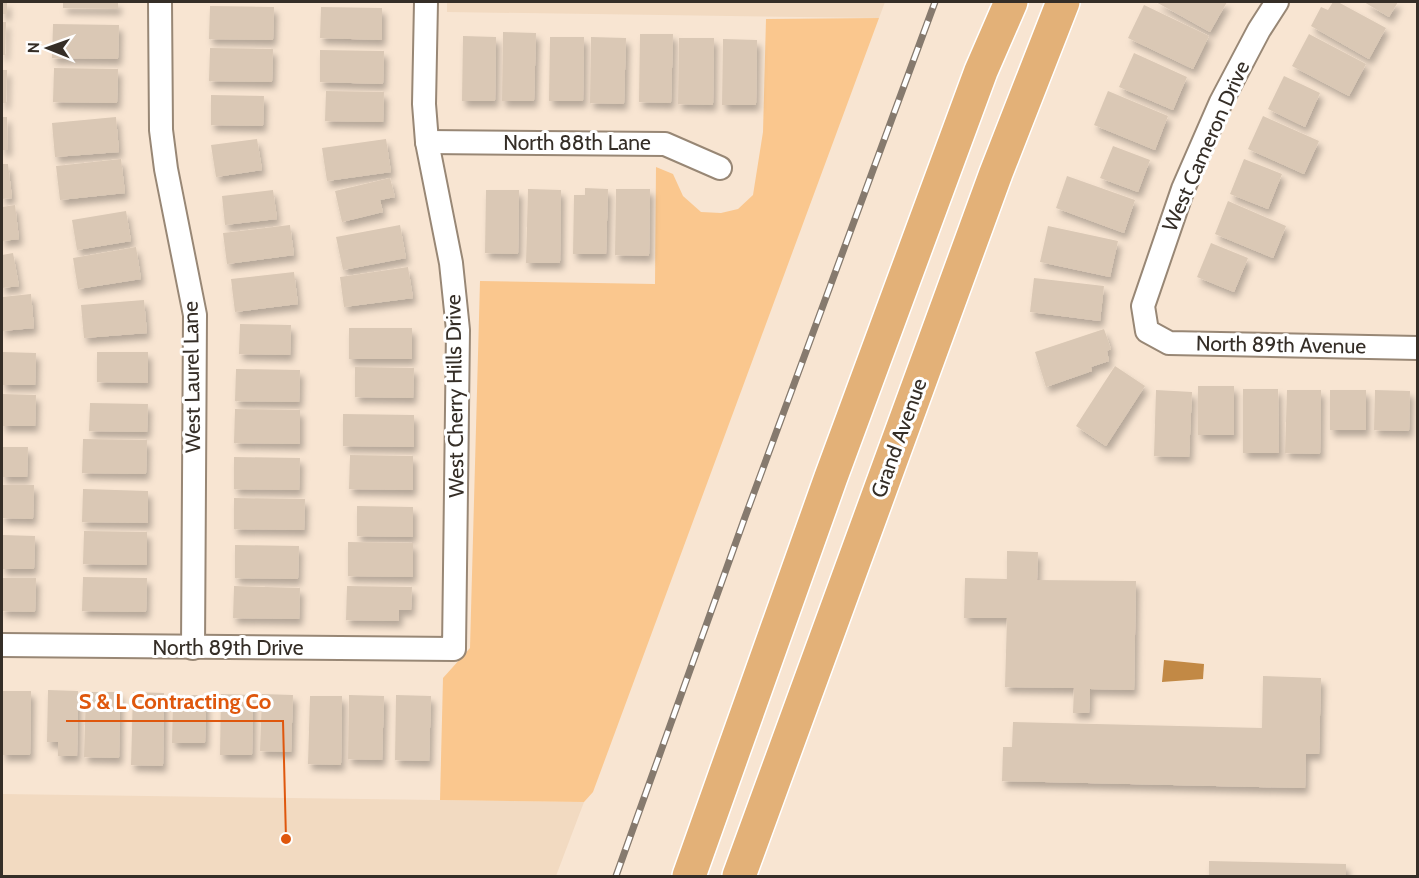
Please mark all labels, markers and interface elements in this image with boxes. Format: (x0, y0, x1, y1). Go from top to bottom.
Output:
north arrow (18, 18, 78, 78)
text: N (24, 42, 43, 54)
street label: West Cameron Drive (1157, 56, 1254, 235)
street label: North 88th Lane (503, 130, 651, 155)
street label: West Cherry Hills Drive (440, 294, 469, 498)
street label: West Laurel Lane (178, 301, 205, 453)
street label: North 89th Avenue (1196, 331, 1367, 358)
street label: Grand Avenue (865, 374, 932, 501)
street label: North 89th Drive (153, 635, 304, 660)
callout: S & L Contracting Co (66, 681, 283, 721)
text: S & L Contracting Co (79, 688, 271, 715)

